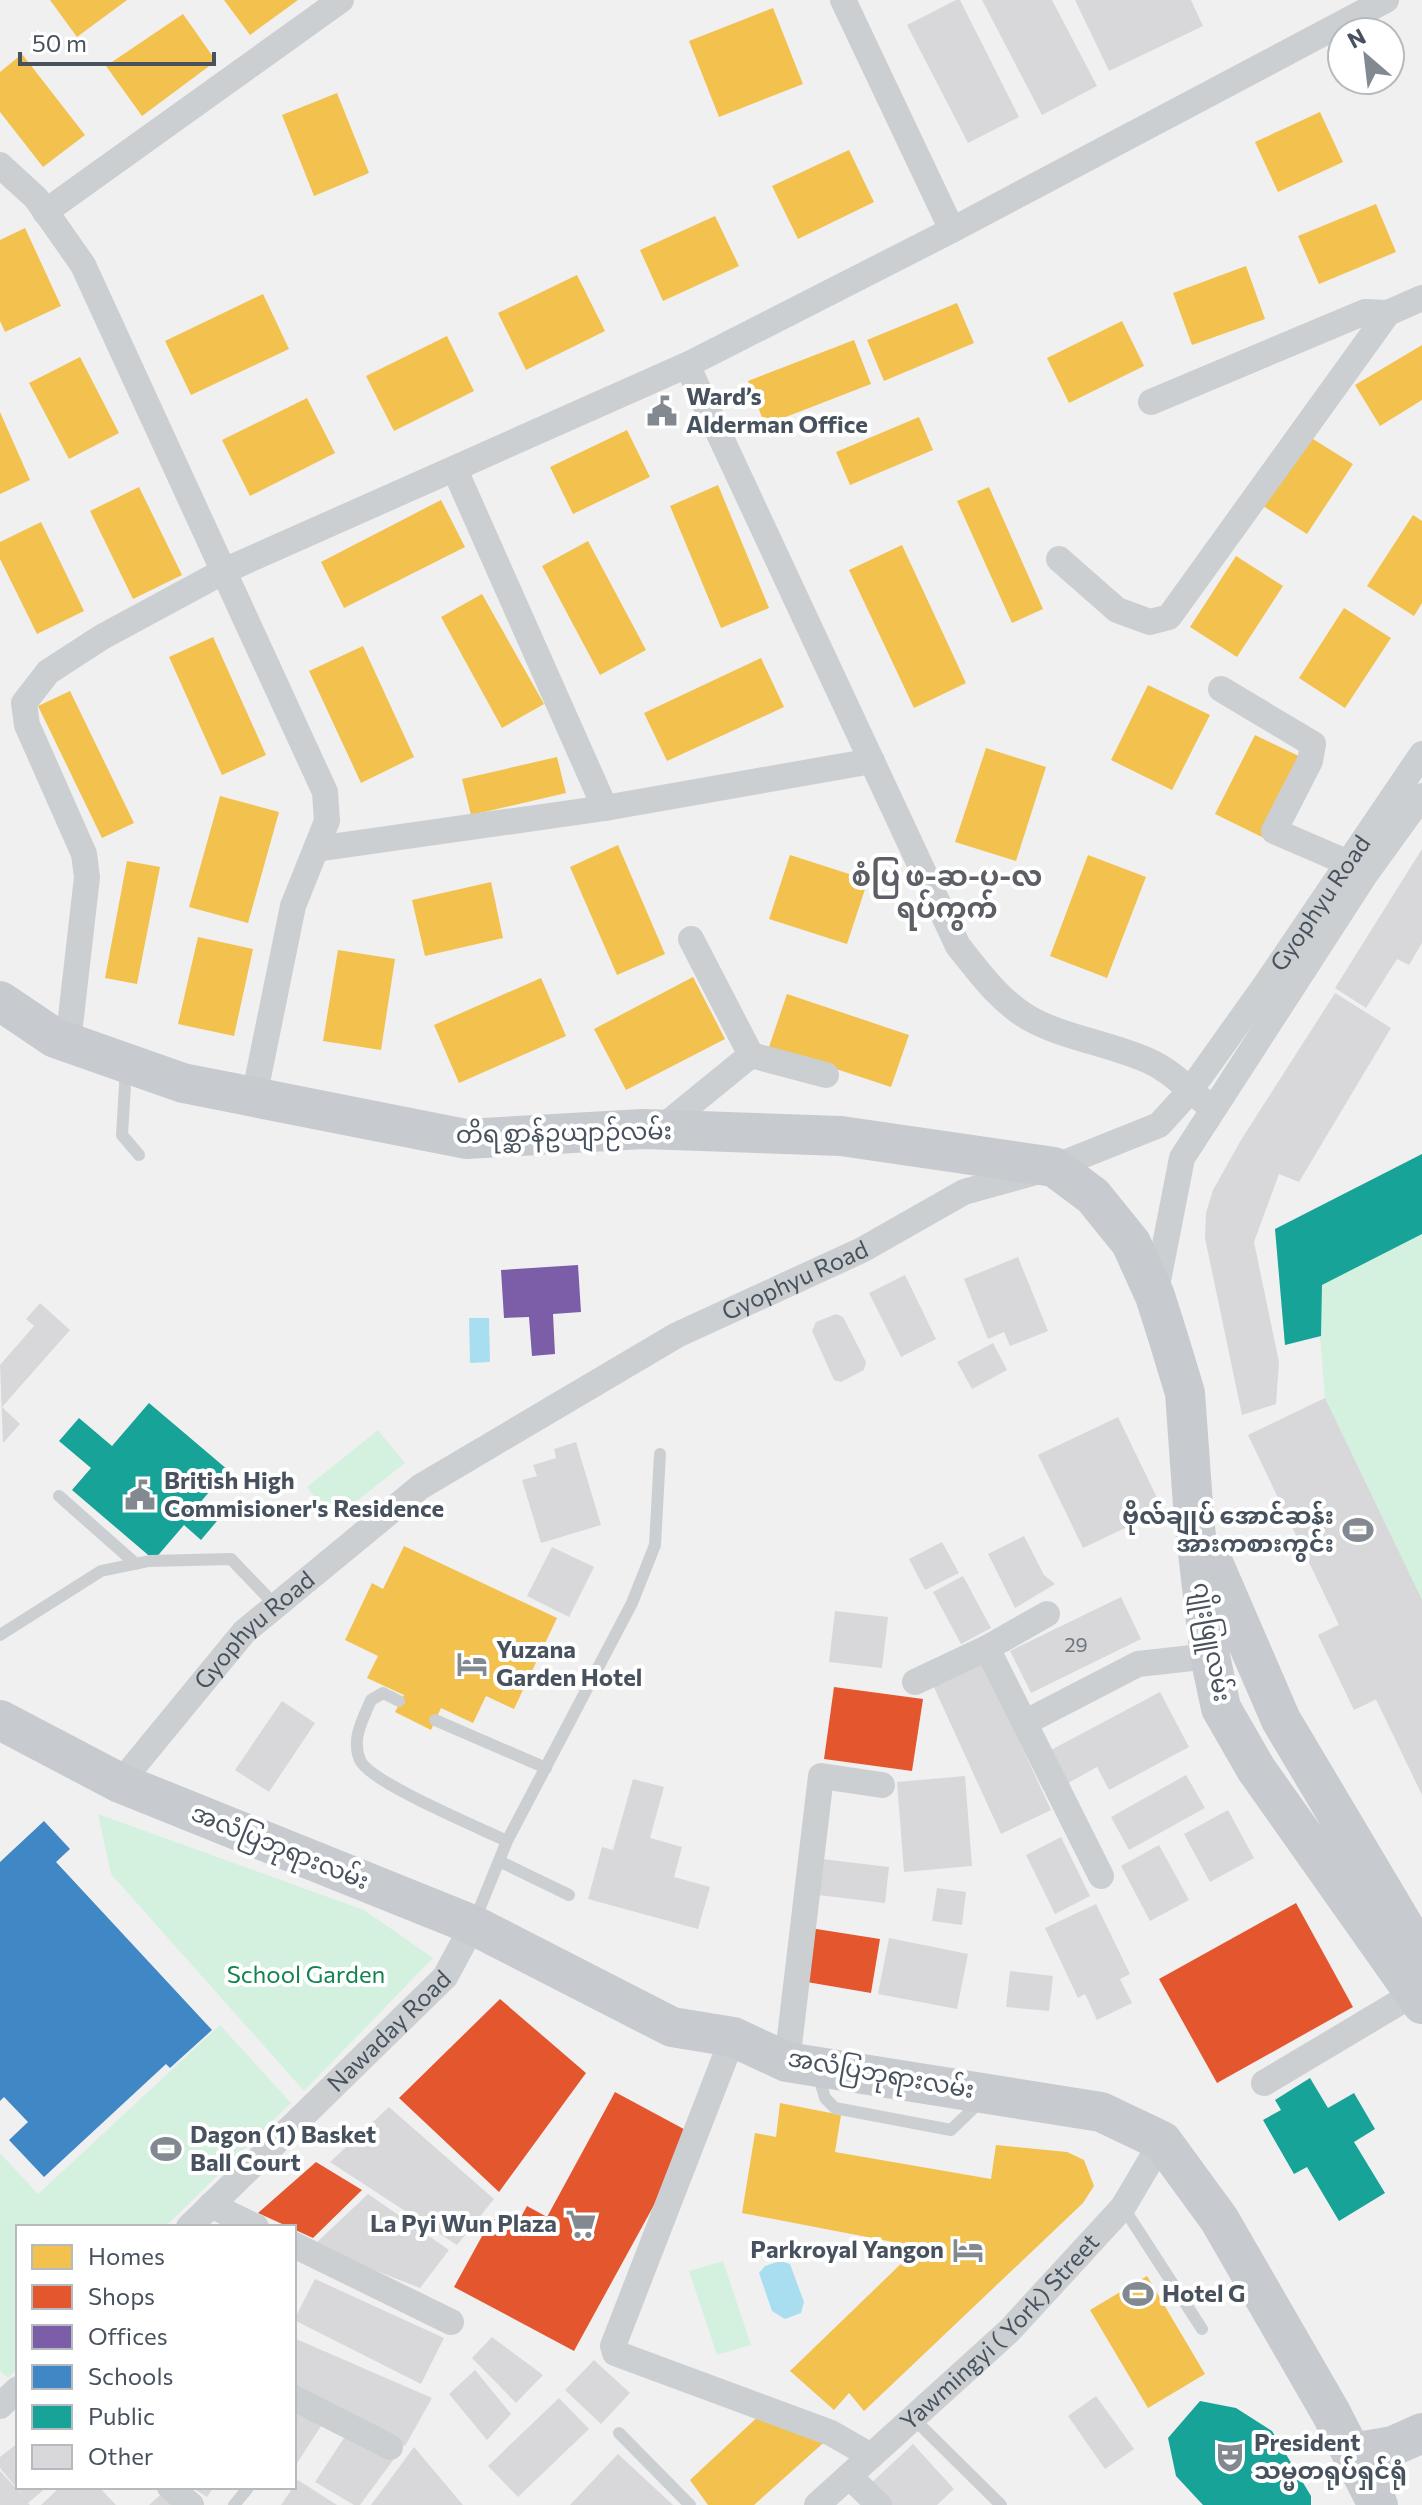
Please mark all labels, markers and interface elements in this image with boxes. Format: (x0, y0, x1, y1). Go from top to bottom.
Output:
scale bar (20, 16, 214, 66)
north arrow (1326, 16, 1406, 96)
text: N (1343, 22, 1370, 54)
text: 50 m (32, 28, 87, 57)
place label: Ward’s Alderman Office (686, 381, 868, 438)
public building icon: Ward’s Alderman Office (645, 394, 679, 428)
street label: Gyophyu Road (1263, 829, 1376, 976)
district label: စံပြ ဖ-ဆ-ပ-လ ရပ်ကွက် (852, 857, 1042, 931)
street label: တိရစ္ဆာန်ဥယျာဉ်လမ်း (456, 1115, 672, 1154)
street label: Gyophyu Road (717, 1233, 872, 1325)
place label: British High Commisioner's Residence (164, 1465, 444, 1522)
public building icon: British High Commisioner's Residence (123, 1478, 157, 1512)
place label: ဗိုလ်ချုပ် အောင်ဆန်း အားကစားကွင်း (1122, 1500, 1334, 1562)
sports icon: ဗိုလ်ချုပ် အောင်ဆန်း အားကစားကွင်း (1341, 1513, 1375, 1547)
street label: Gyophyu Road (187, 1564, 320, 1694)
street label: ဂျိုးဖြူလမ်း (1183, 1580, 1238, 1705)
house number: 29 (1064, 1632, 1088, 1656)
place label: Yuzana Garden Hotel (496, 1634, 642, 1691)
hotel icon: Yuzana Garden Hotel (455, 1647, 489, 1681)
street label: အလံပြဘုရားလမ်း (185, 1797, 373, 1900)
park label: School Garden (227, 1959, 385, 1988)
street label: Nawaday Road (320, 1964, 456, 2097)
street label: အလံပြဘုရားလမ်း (785, 2042, 977, 2109)
place label: Dagon (1) Basket Ball Court (190, 2119, 376, 2176)
sports icon: Dagon (1) Basket Ball Court (149, 2132, 183, 2166)
supermarket icon: La Pyi Wun Plaza (564, 2207, 598, 2241)
place label: La Pyi Wun Plaza (370, 2208, 557, 2237)
legend (16, 2225, 296, 2489)
street label: Yawmingyi ( York) Street (894, 2227, 1105, 2435)
hotel icon: Parkroyal Yangon (951, 2233, 985, 2267)
place label: Parkroyal Yangon (750, 2234, 944, 2263)
text: Homes (88, 2241, 165, 2270)
sports icon: Hotel G (1121, 2277, 1155, 2311)
place label: Hotel G (1162, 2278, 1246, 2307)
text: Shops (88, 2281, 155, 2310)
text: Offices (88, 2321, 168, 2350)
text: Schools (88, 2361, 173, 2390)
text: Public (88, 2401, 155, 2430)
place label: President သမ္မတရုပ်ရှင်ရုံ (1254, 2427, 1407, 2491)
theatre icon: President သမ္မတရုပ်ရှင်ရုံ (1213, 2440, 1247, 2474)
text: Other (88, 2441, 154, 2470)

